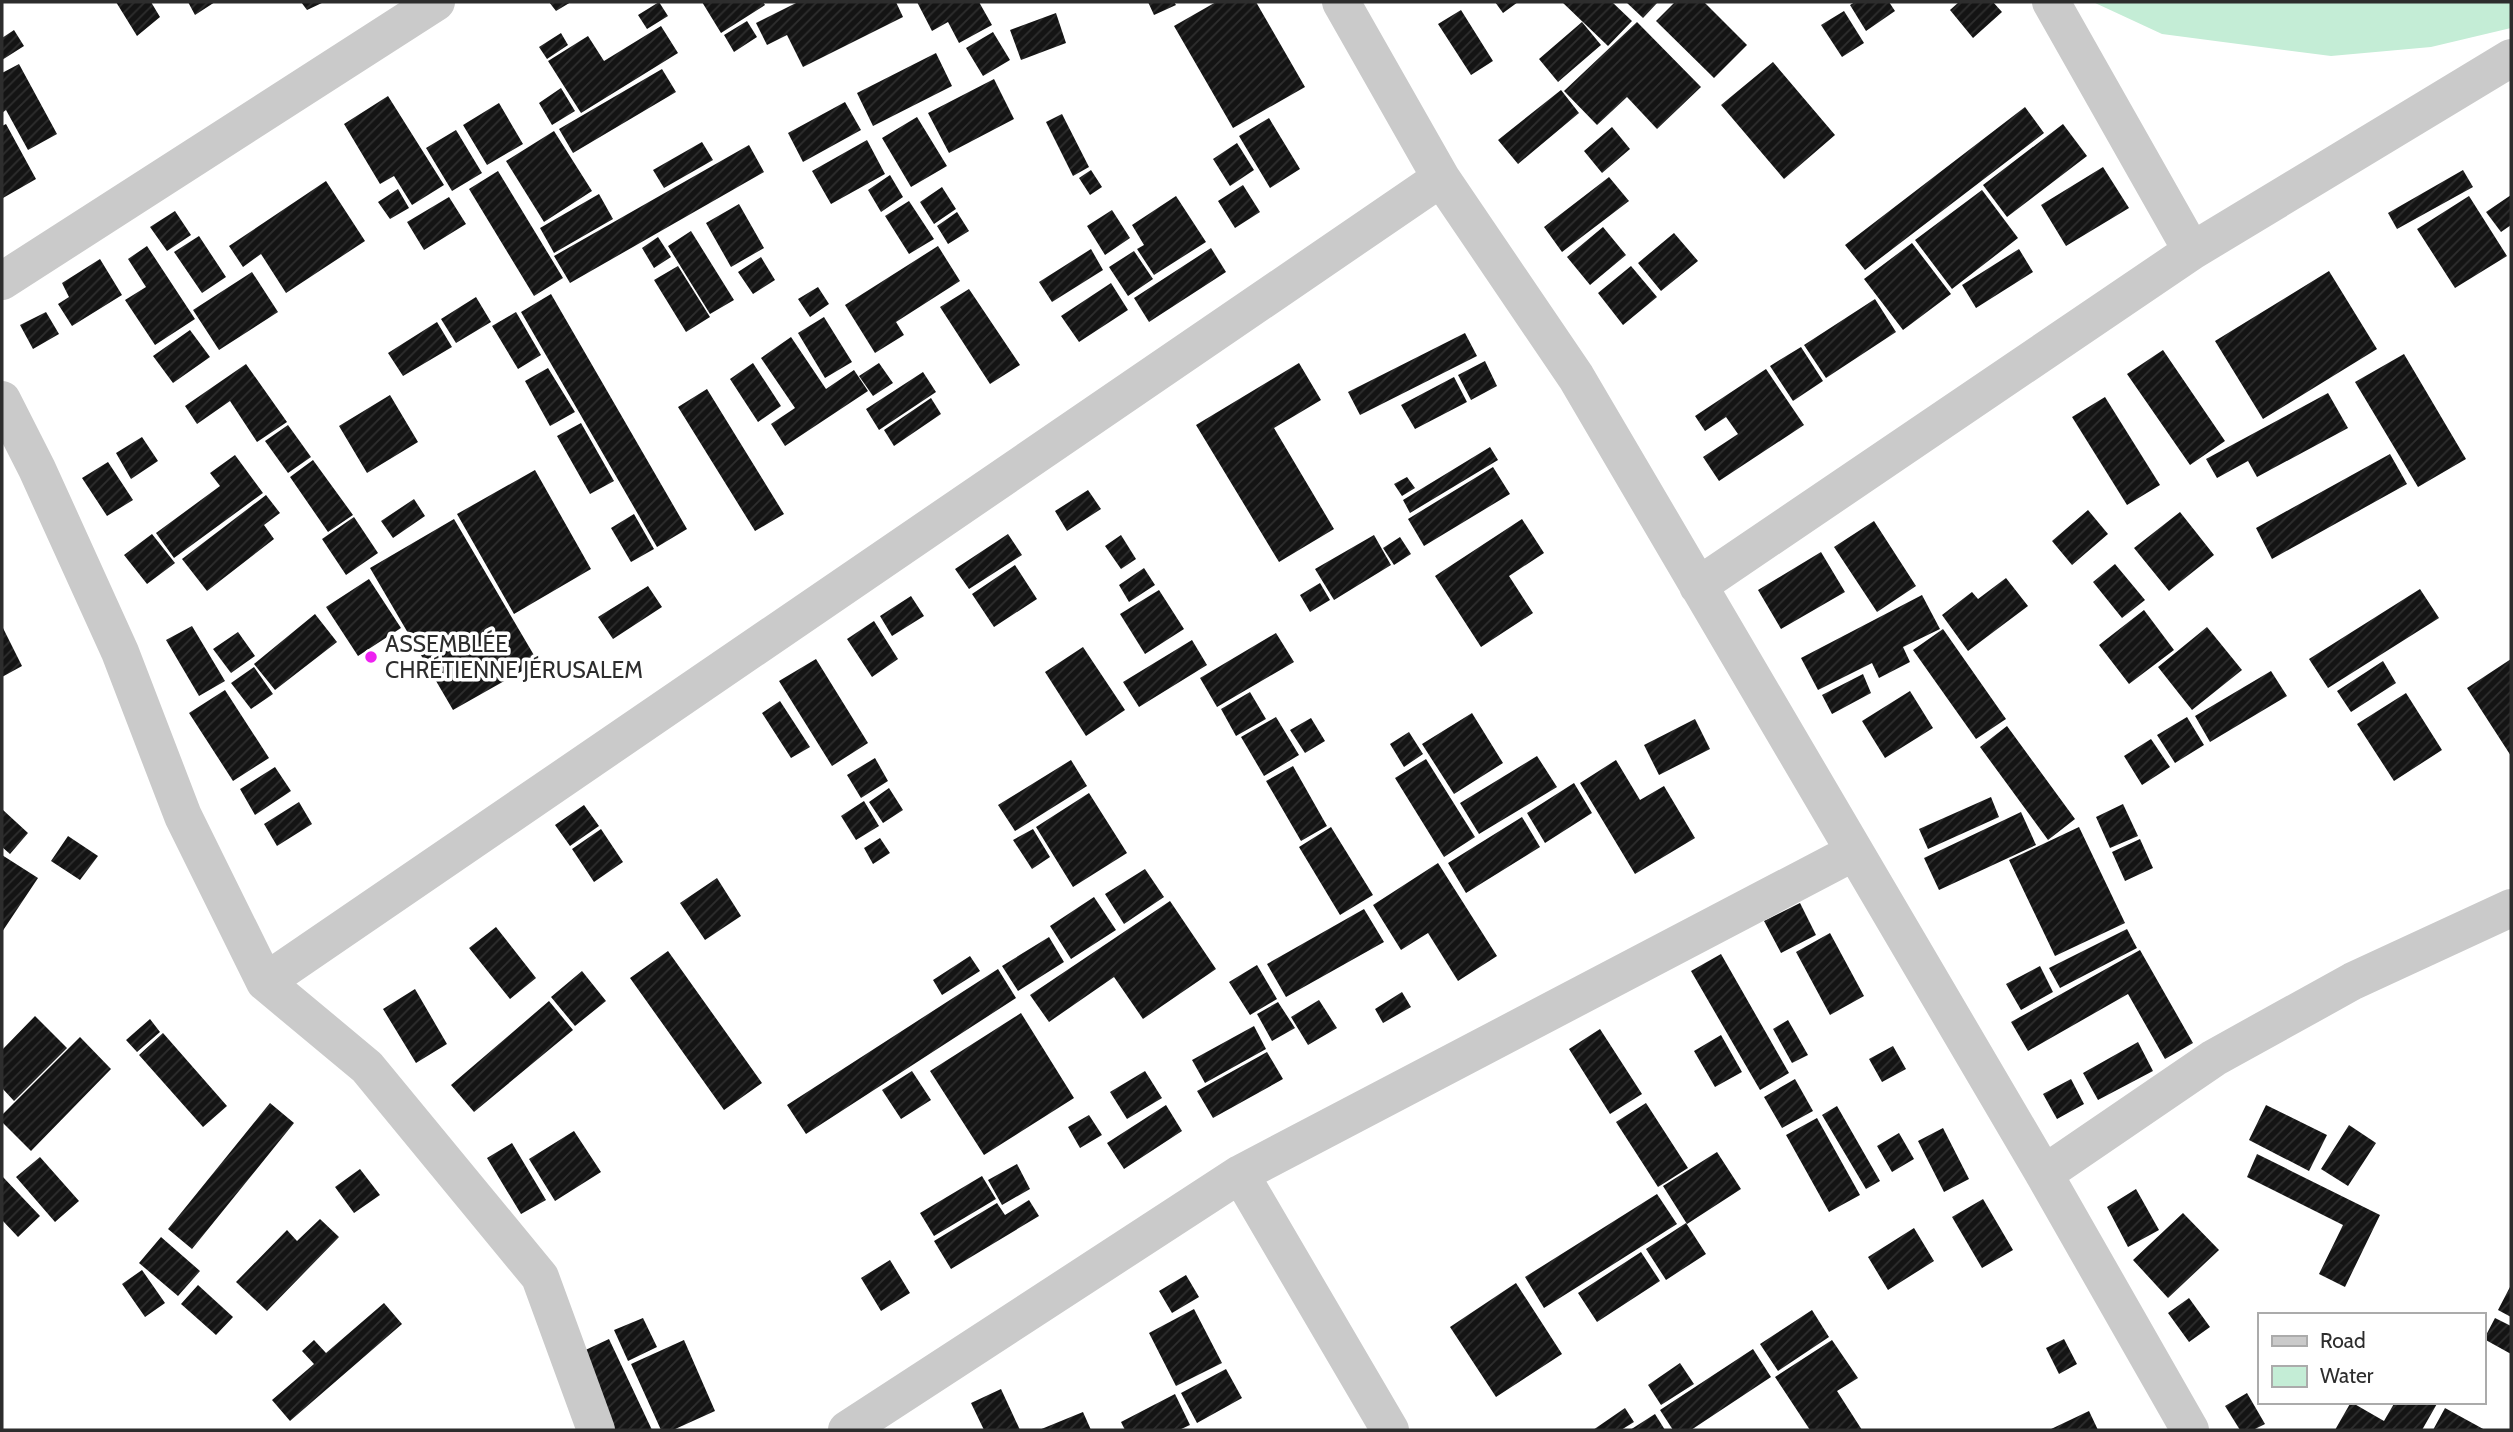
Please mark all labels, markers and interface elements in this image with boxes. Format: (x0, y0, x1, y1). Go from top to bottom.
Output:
place label: ASSEMBLÉE CHRÉTIENNE JÉRUSALEM (385, 629, 643, 684)
marker: ASSEMBLÉE CHRÉTIENNE JÉRUSALEM (363, 649, 379, 665)
legend (2258, 1313, 2485, 1404)
text: Road (2320, 1328, 2366, 1353)
text: Water (2320, 1363, 2374, 1388)

